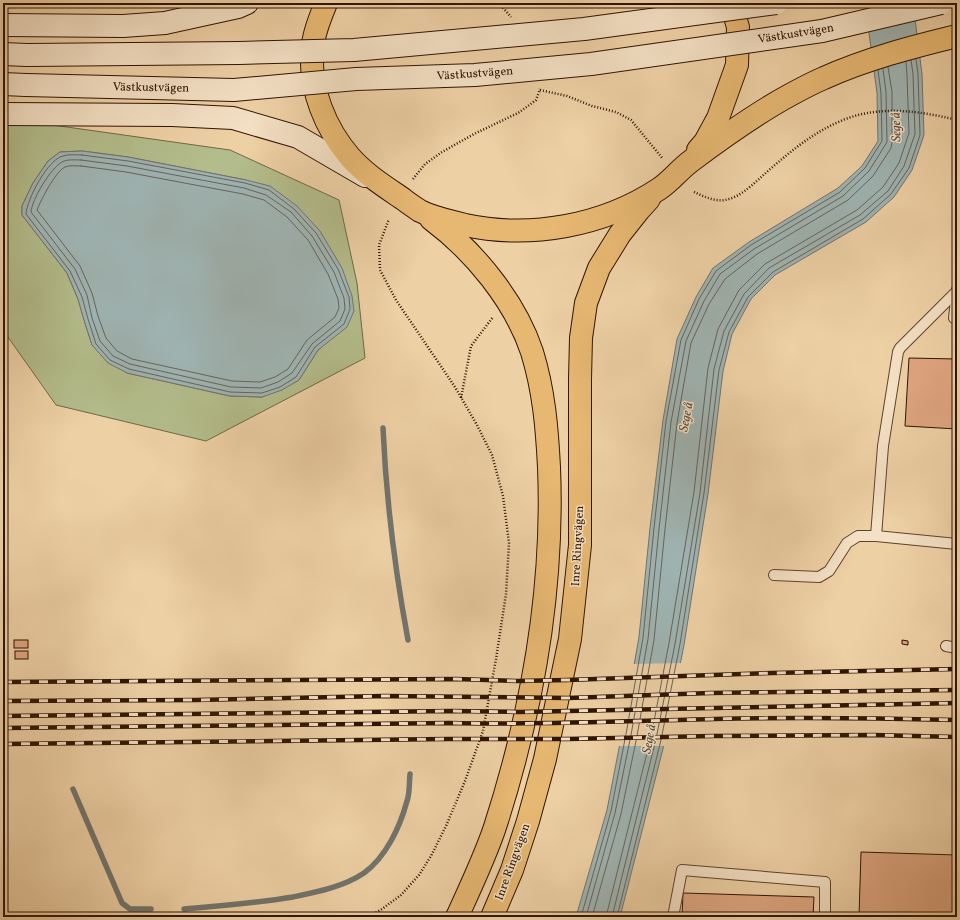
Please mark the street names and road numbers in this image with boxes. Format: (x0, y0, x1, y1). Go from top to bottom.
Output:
street label: Västkustvägen (757, 20, 835, 48)
street label: Västkustvägen (436, 63, 514, 85)
street label: Västkustvägen (113, 79, 189, 97)
street label: Inre Ringvägen (568, 505, 588, 587)
street label: Inre Ringvägen (492, 821, 534, 903)

